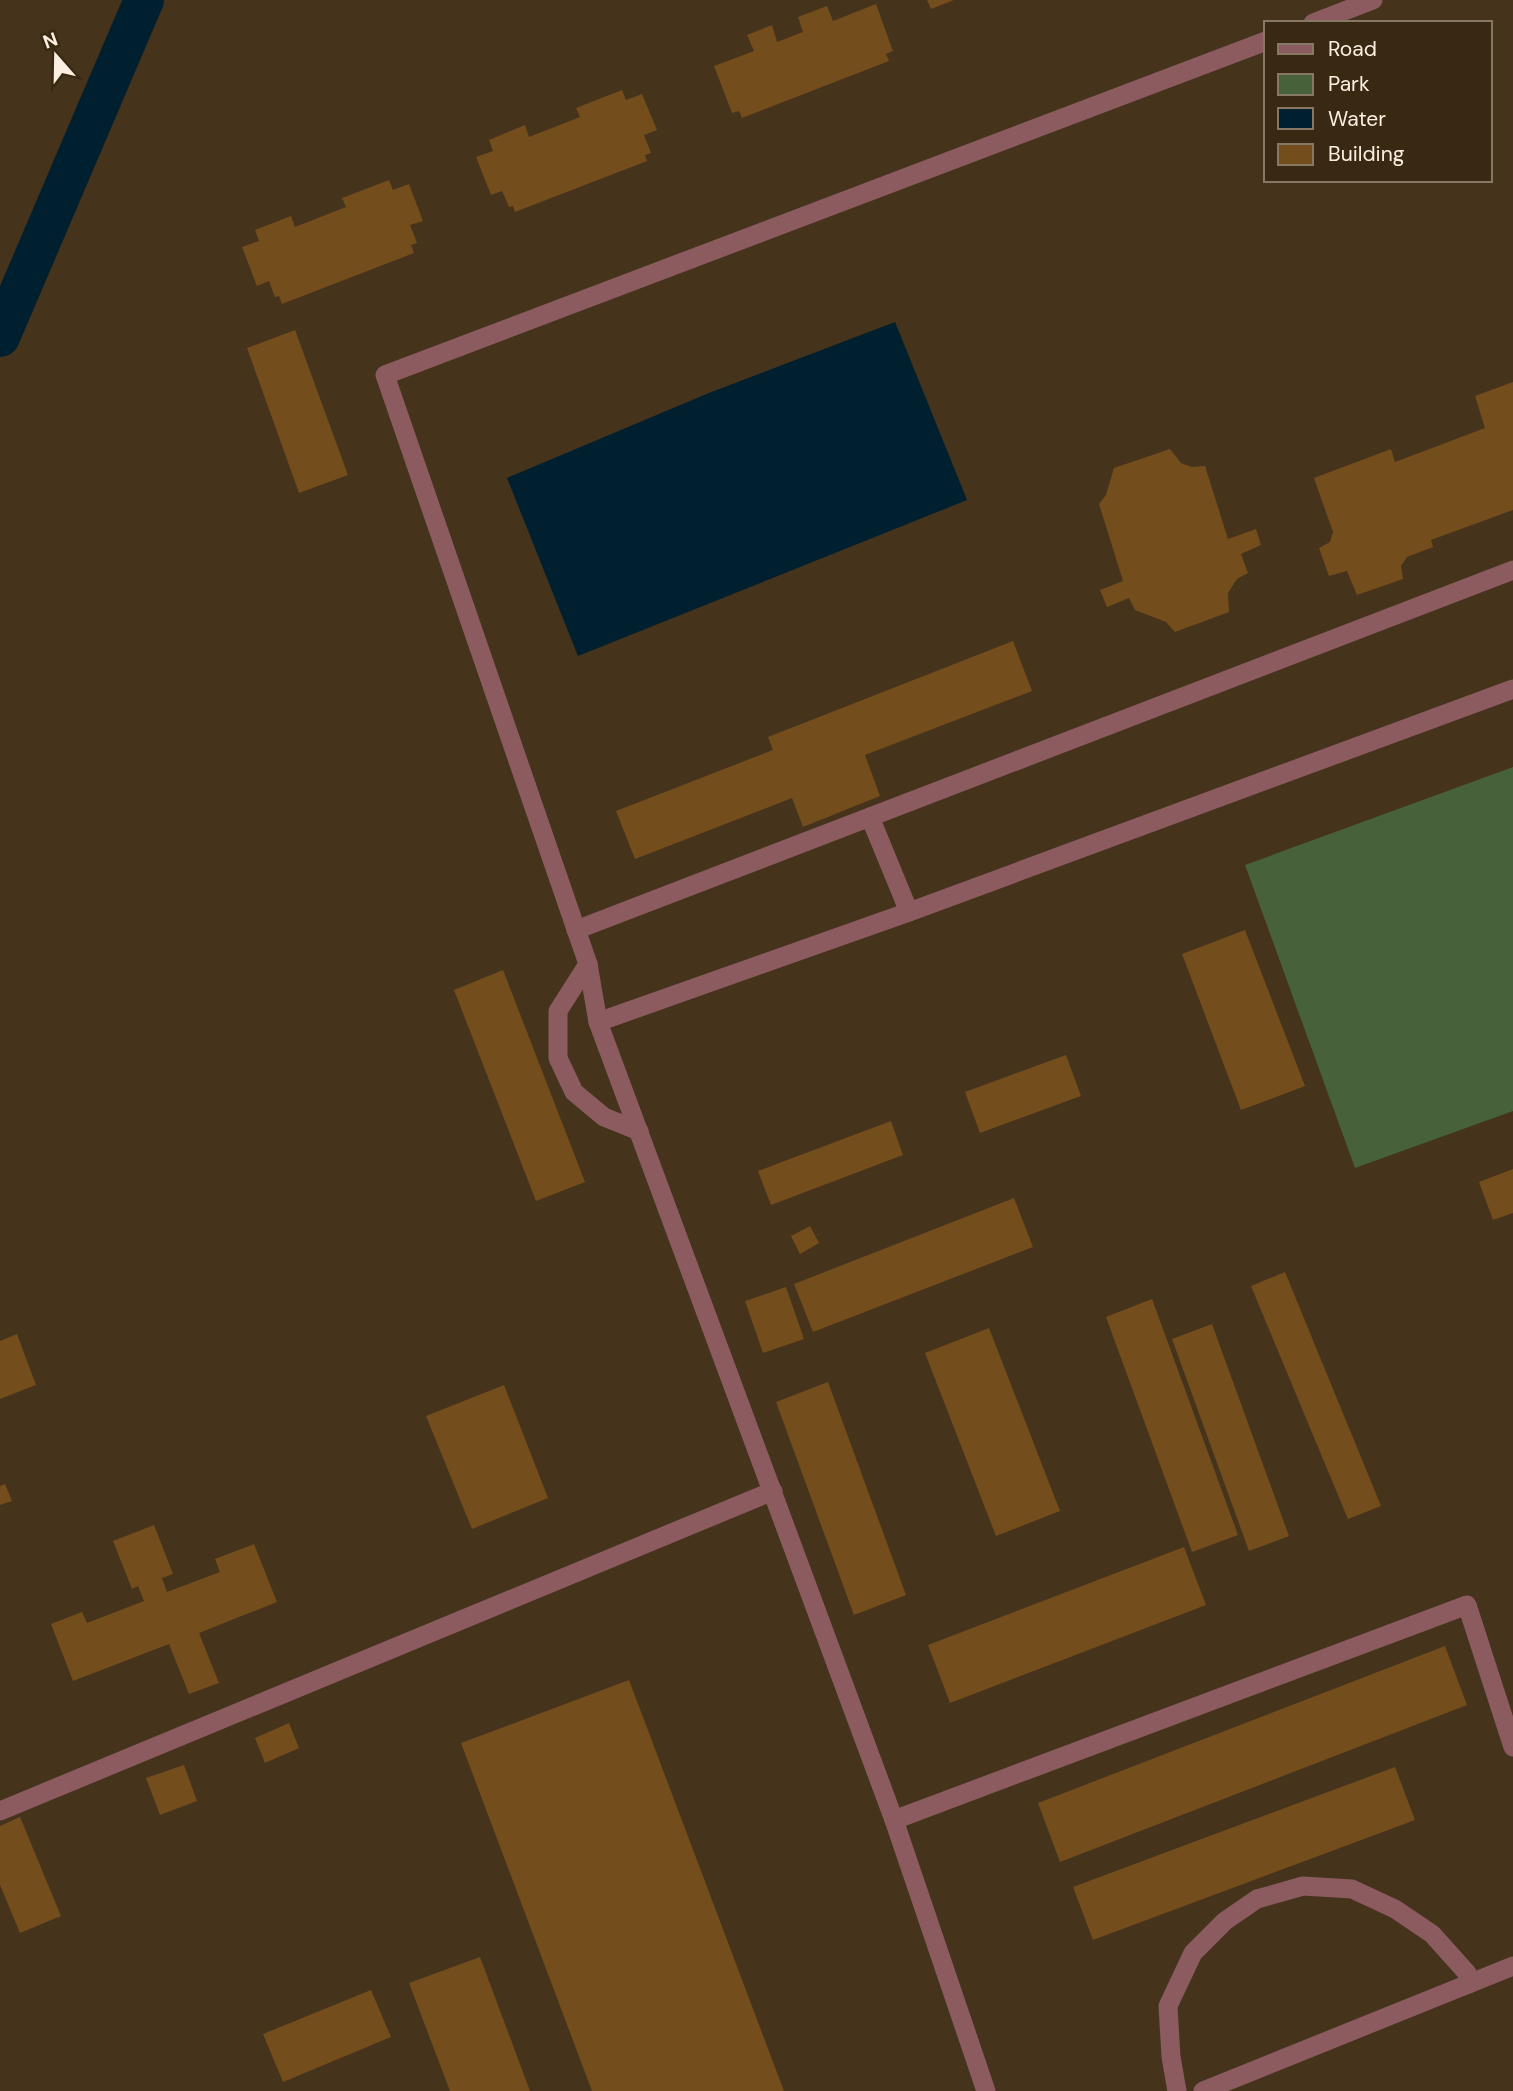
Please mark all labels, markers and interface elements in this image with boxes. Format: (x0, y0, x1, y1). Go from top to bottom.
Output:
north arrow (21, 21, 91, 91)
legend (1264, 21, 1492, 182)
text: N (40, 26, 61, 55)
text: Road (1328, 35, 1377, 63)
text: Park (1328, 70, 1370, 98)
text: Water (1328, 105, 1386, 133)
text: Building (1328, 140, 1405, 168)

